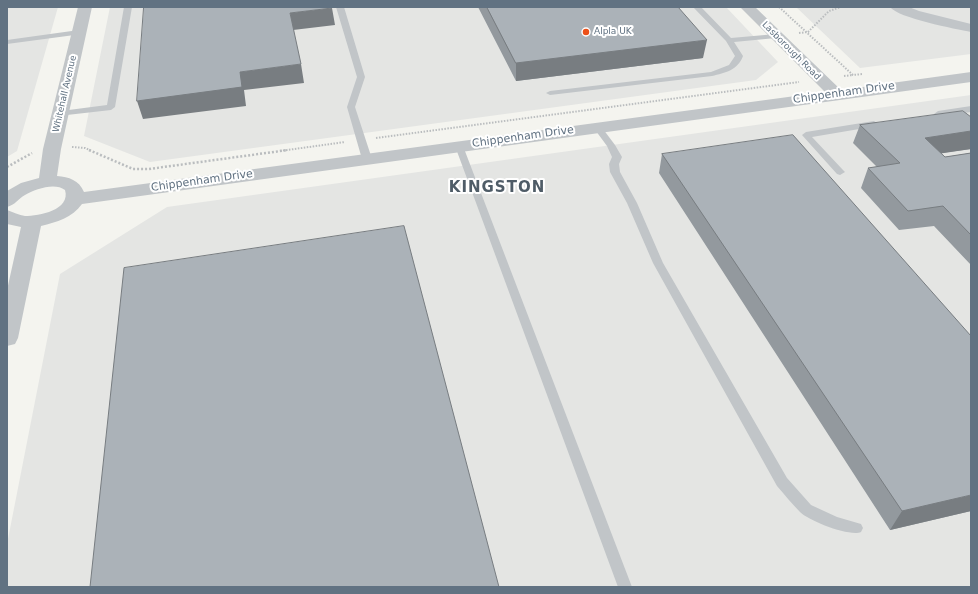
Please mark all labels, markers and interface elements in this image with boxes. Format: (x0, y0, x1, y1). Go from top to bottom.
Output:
street label: Lasborough Road (760, 20, 822, 82)
marker: Alpla UK (581, 27, 591, 37)
place label: Alpla UK (594, 27, 632, 37)
street label: Whitehall Avenue (51, 54, 79, 134)
street label: Chippenham Drive (792, 79, 896, 107)
street label: Chippenham Drive (471, 123, 575, 151)
street label: Chippenham Drive (150, 167, 254, 195)
district label: KINGSTON (449, 179, 545, 197)

